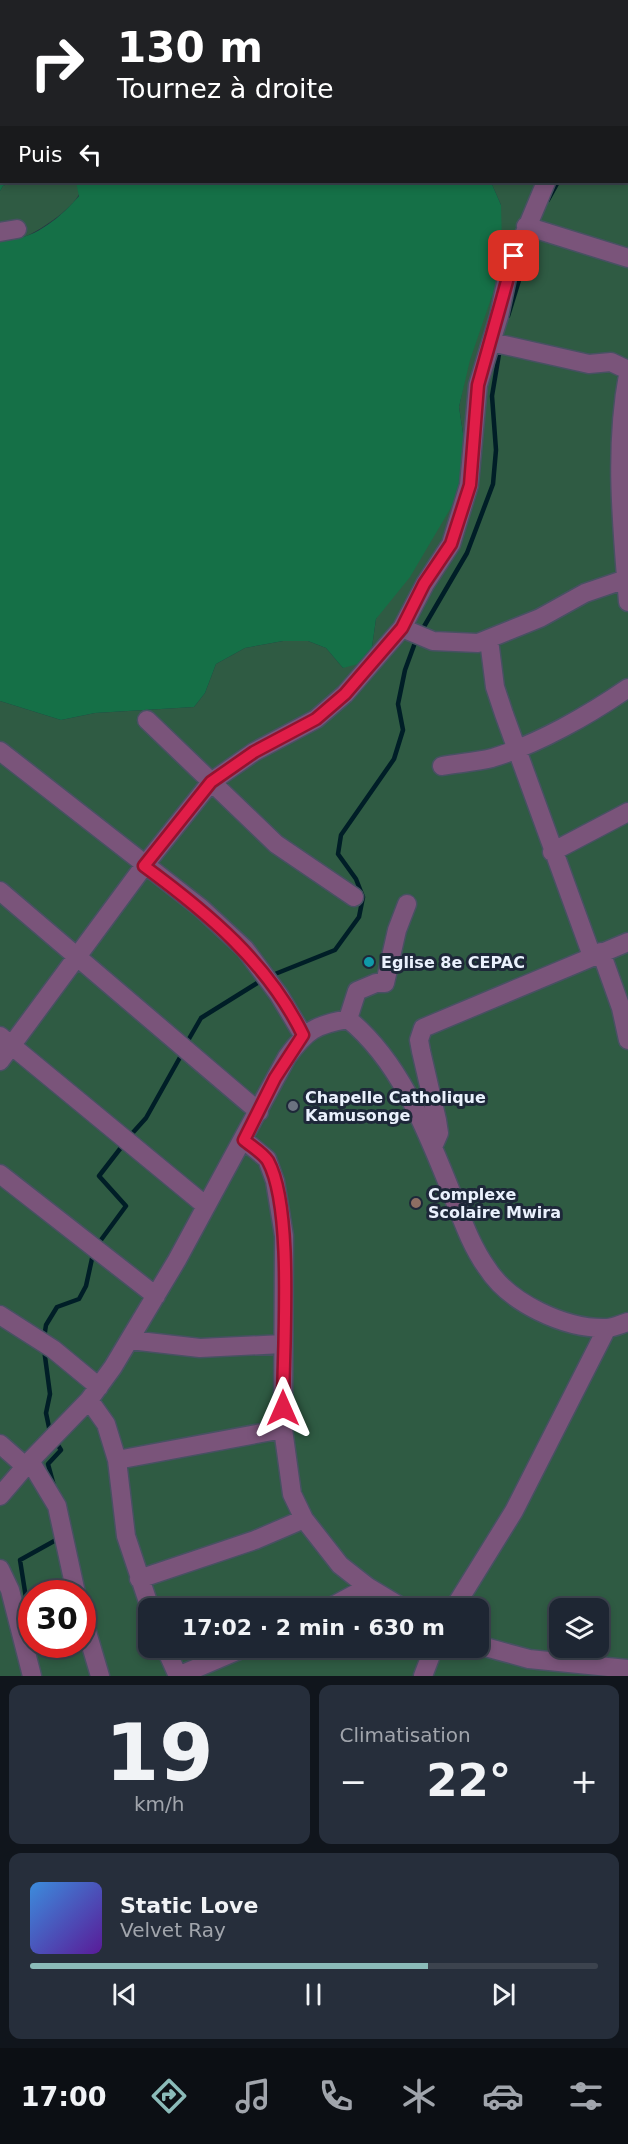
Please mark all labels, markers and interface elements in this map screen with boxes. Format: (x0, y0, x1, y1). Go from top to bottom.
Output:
text: 130 m (117, 23, 263, 72)
icon: right (18, 24, 96, 102)
text: Tournez à droite (117, 73, 334, 104)
icon: left (74, 138, 107, 171)
text: Puis (18, 142, 62, 167)
pin (488, 230, 539, 281)
icon: arrive (497, 239, 530, 272)
place label: Eglise 8e CEPAC (381, 953, 525, 972)
marker: Eglise 8e CEPAC (362, 955, 376, 969)
place label: Chapelle Catholique Kamusonge (305, 1088, 486, 1125)
marker: Chapelle Catholique Kamusonge (286, 1099, 300, 1113)
place label: Complexe Scolaire Mwira (428, 1185, 561, 1222)
marker: Complexe Scolaire Mwira (409, 1196, 423, 1210)
position arrow (251, 1376, 315, 1440)
speed limit sign: 30 (18, 1580, 96, 1658)
map controls (549, 1598, 609, 1658)
button: layers (549, 1598, 609, 1658)
text: 17:02 · 2 min · 630 m (182, 1615, 445, 1640)
text: 19 (105, 1708, 214, 1798)
text: Climatisation (340, 1723, 471, 1747)
text: 22° (426, 1754, 511, 1807)
text: − (340, 1762, 367, 1801)
text: + (570, 1762, 598, 1801)
text: km/h (134, 1792, 184, 1816)
text: Static Love (120, 1893, 258, 1918)
text: Velvet Ray (120, 1918, 226, 1942)
icon: previous (108, 1978, 141, 2011)
icon: pause (297, 1978, 330, 2011)
icon: next (487, 1978, 520, 2011)
icon: directions (148, 2075, 190, 2117)
icon: music (232, 2075, 274, 2117)
icon: phone (315, 2075, 357, 2117)
icon: climate (398, 2075, 440, 2117)
icon: car (482, 2075, 524, 2117)
icon: filters (565, 2075, 607, 2117)
text: 17:00 (21, 2081, 107, 2112)

